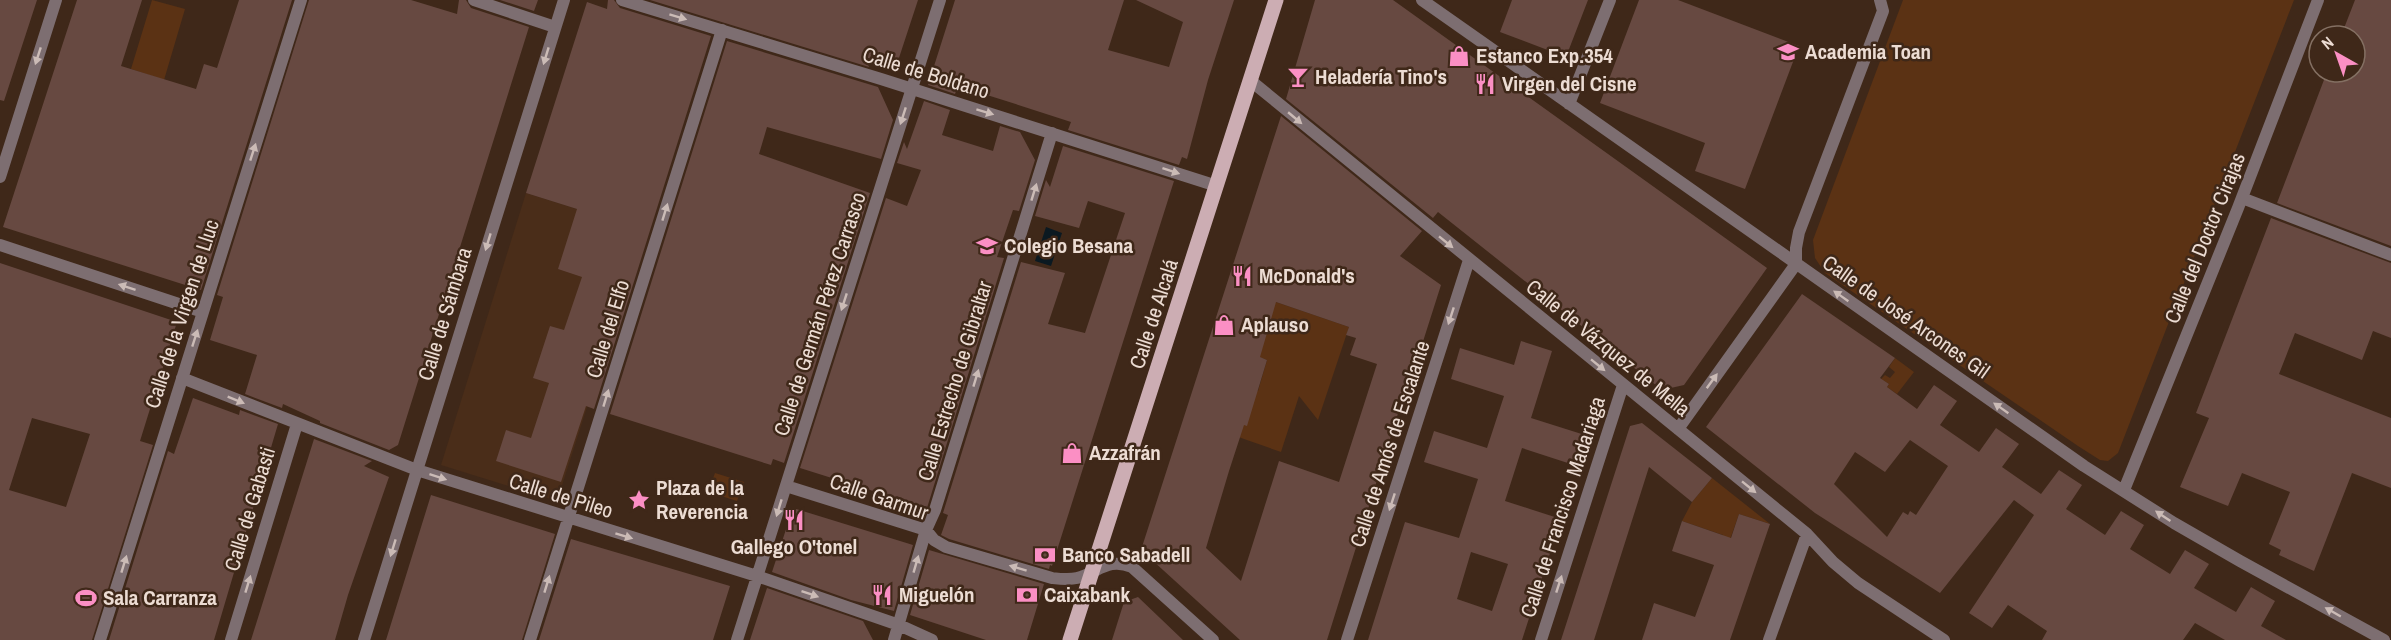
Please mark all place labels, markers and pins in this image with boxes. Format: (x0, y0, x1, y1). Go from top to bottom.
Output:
place label: Academia Toan (1805, 37, 1931, 66)
school or university icon: Academia Toan (1776, 40, 1800, 64)
place label: Estanco Exp.354 (1476, 41, 1613, 70)
shop icon: Estanco Exp.354 (1447, 44, 1471, 68)
place label: Heladería Tino's (1315, 62, 1447, 91)
bar icon: Heladería Tino's (1286, 65, 1310, 89)
place label: Virgen del Cisne (1502, 69, 1637, 98)
restaurant icon: Virgen del Cisne (1473, 72, 1497, 96)
place label: Colegio Besana (1004, 231, 1134, 260)
school or university icon: Colegio Besana (975, 234, 999, 258)
place label: McDonald's (1259, 261, 1355, 290)
restaurant icon: McDonald's (1230, 264, 1254, 288)
place label: Aplauso (1241, 310, 1309, 339)
shop icon: Aplauso (1212, 313, 1236, 337)
place label: Azzafrán (1089, 438, 1161, 467)
shop icon: Azzafrán (1060, 441, 1084, 465)
place label: Plaza de la Reverencia (656, 473, 748, 526)
place icon: Plaza de la Reverencia (627, 488, 651, 512)
restaurant icon: Gallego O'tonel (782, 508, 806, 532)
place label: Gallego O'tonel (731, 532, 857, 561)
place label: Banco Sabadell (1062, 540, 1190, 569)
bank icon: Banco Sabadell (1033, 543, 1057, 567)
place label: Miguelón (899, 580, 975, 609)
place label: Caixabank (1044, 580, 1131, 609)
place label: Sala Carranza (103, 583, 217, 612)
restaurant icon: Miguelón (870, 583, 894, 607)
bank icon: Caixabank (1015, 583, 1039, 607)
sports icon: Sala Carranza (74, 586, 98, 610)

